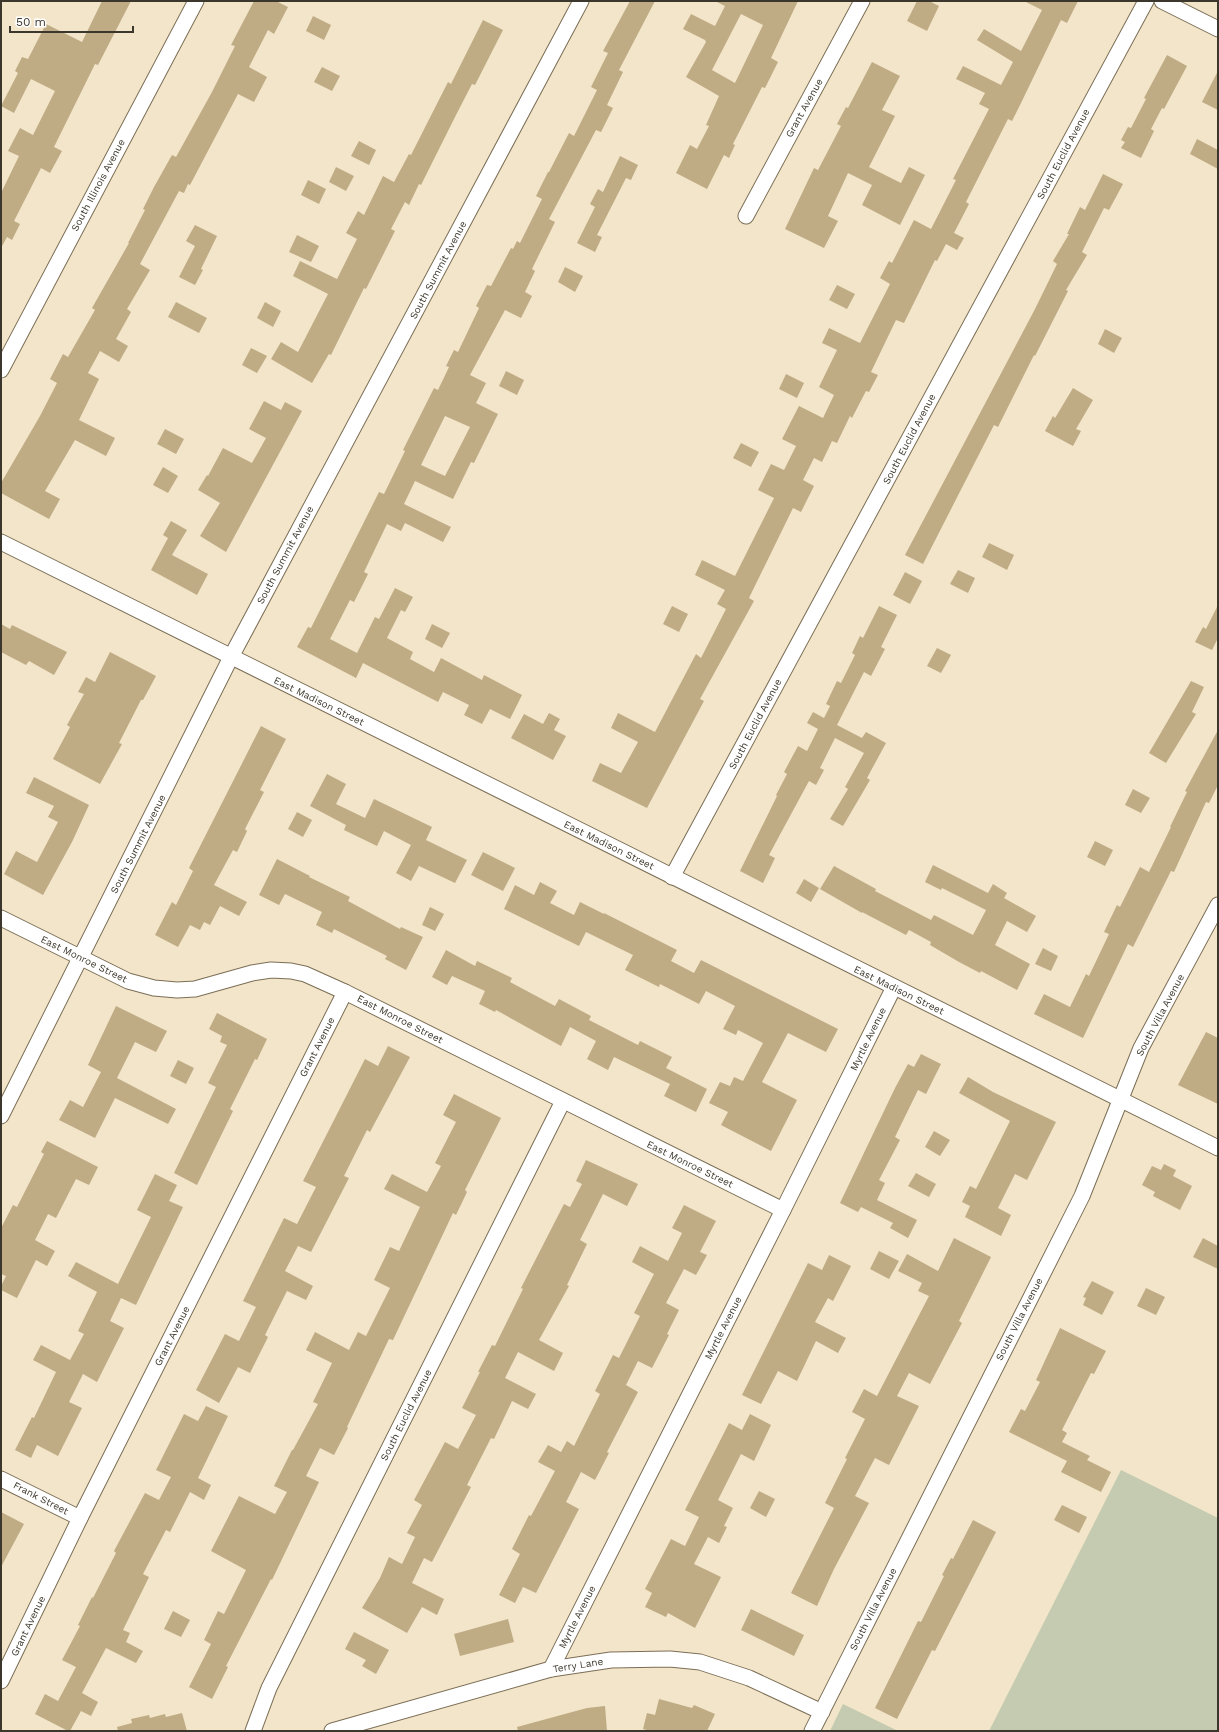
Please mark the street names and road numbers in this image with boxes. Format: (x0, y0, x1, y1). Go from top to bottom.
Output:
street label: Grant Avenue (783, 76, 825, 139)
street label: South Euclid Avenue (1034, 107, 1092, 201)
street label: South Illinois Avenue (69, 137, 127, 233)
street label: South Summit Avenue (408, 219, 469, 321)
street label: South Euclid Avenue (880, 392, 938, 486)
street label: South Summit Avenue (255, 504, 316, 606)
street label: East Madison Street (272, 674, 367, 728)
street label: South Euclid Avenue (726, 677, 784, 771)
street label: South Summit Avenue (108, 793, 168, 895)
street label: East Madison Street (562, 818, 657, 872)
street label: East Monroe Street (39, 933, 130, 985)
street label: East Madison Street (852, 963, 947, 1017)
street label: South Villa Avenue (1134, 972, 1186, 1058)
street label: East Monroe Street (355, 993, 445, 1046)
street label: Myrtle Avenue (848, 1005, 888, 1072)
street label: Grant Avenue (297, 1015, 337, 1079)
street label: East Monroe Street (645, 1138, 736, 1190)
street label: South Villa Avenue (993, 1276, 1045, 1362)
street label: Myrtle Avenue (702, 1295, 744, 1361)
street label: Grant Avenue (152, 1304, 192, 1368)
street label: South Euclid Avenue (378, 1367, 434, 1462)
street label: Frank Street (12, 1479, 71, 1517)
street label: South Villa Avenue (847, 1566, 899, 1652)
street label: Myrtle Avenue (556, 1584, 598, 1650)
street label: Grant Avenue (9, 1594, 47, 1658)
street label: Terry Lane (552, 1656, 604, 1674)

